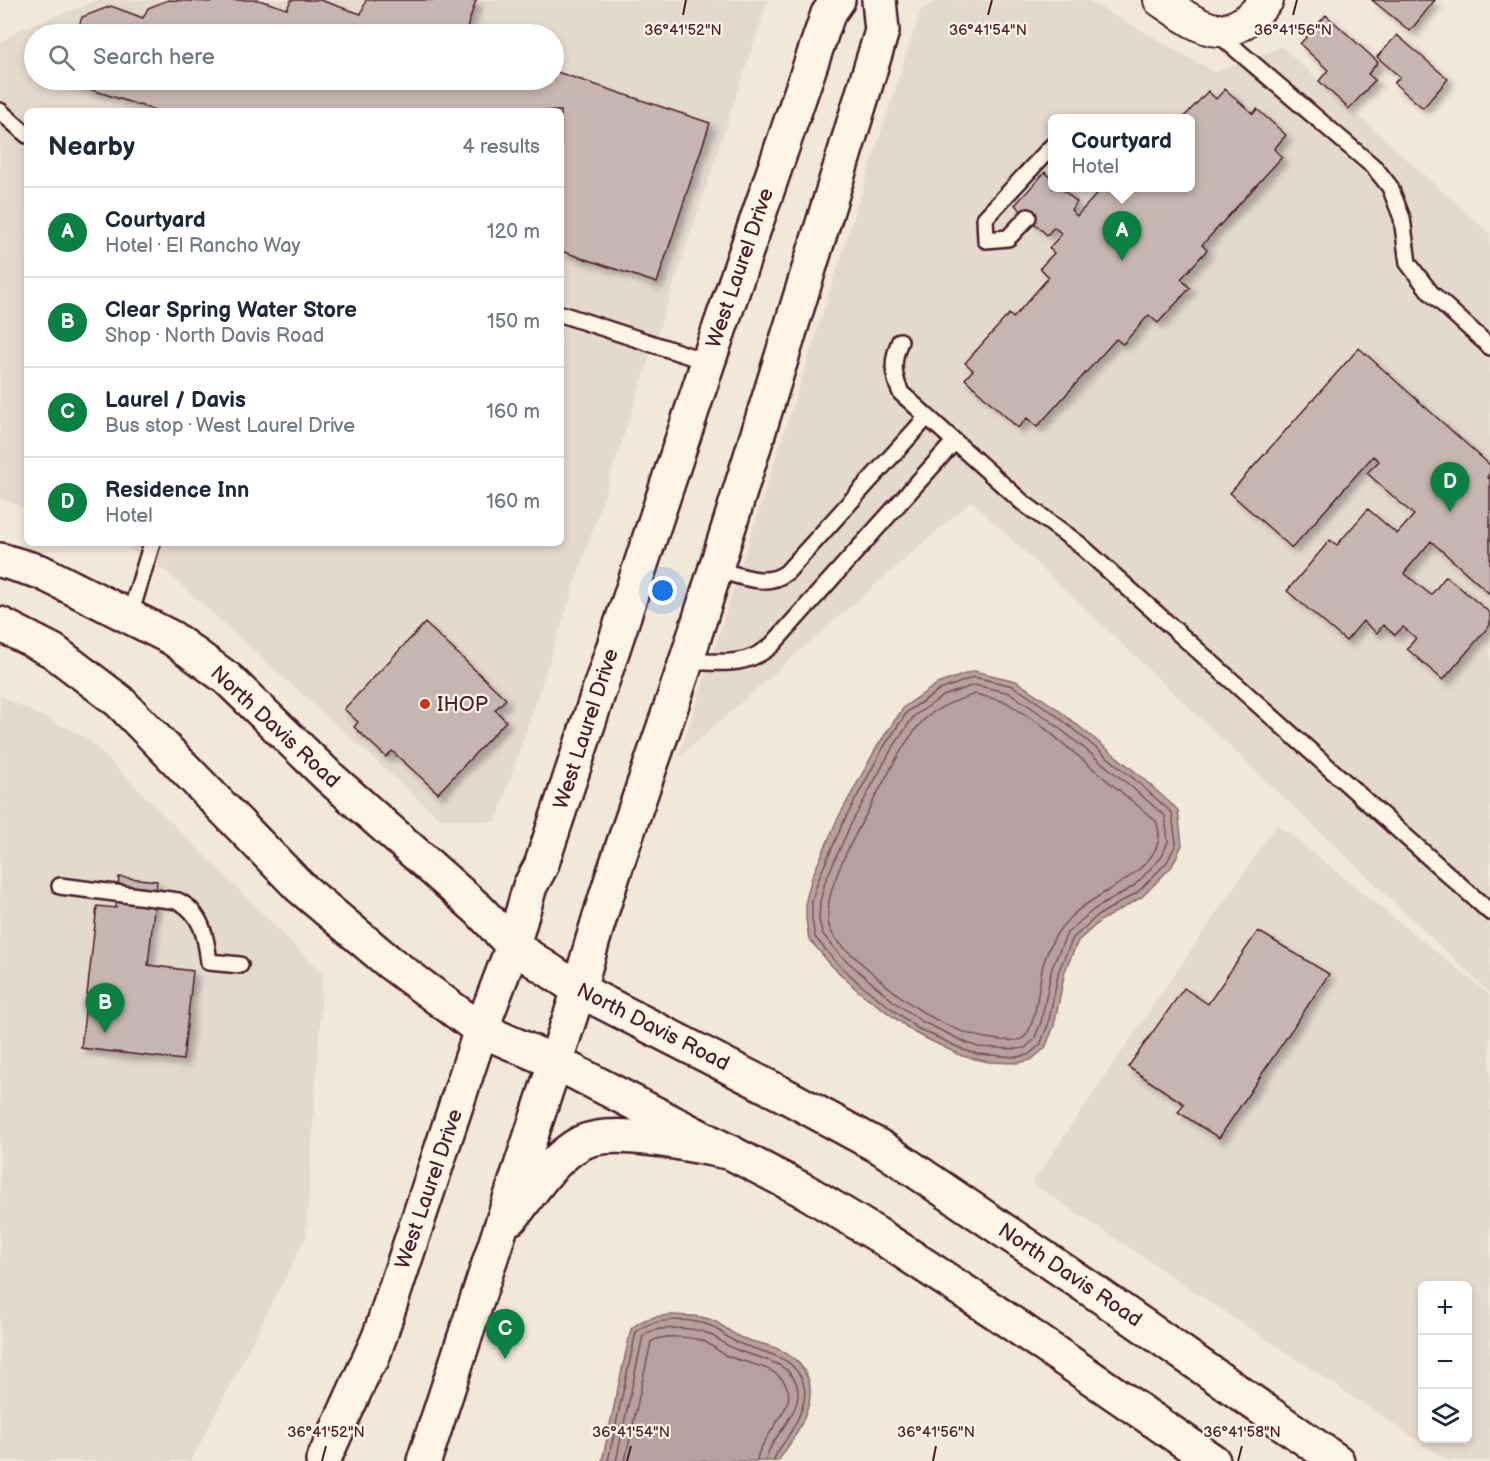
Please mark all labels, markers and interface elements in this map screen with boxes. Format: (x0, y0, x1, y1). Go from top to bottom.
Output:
text: 36°41'52"N (644, 21, 722, 40)
text: 36°41'54"N (949, 21, 1027, 40)
text: 36°41'56"N (1254, 21, 1332, 40)
search box (24, 24, 564, 90)
icon: search (45, 41, 78, 74)
text: Search here (93, 44, 215, 71)
popup (1048, 114, 1195, 192)
text: Courtyard (1071, 128, 1172, 155)
text: Nearby (48, 132, 135, 163)
text: 4 results (462, 135, 540, 159)
text: Hotel (1071, 155, 1119, 179)
street label: West Laurel Drive (701, 185, 779, 351)
text: Courtyard (105, 207, 206, 234)
pin: A (1102, 212, 1142, 261)
text: A (61, 220, 74, 244)
text: 120 m (487, 220, 540, 244)
text: Hotel · El Rancho Way (105, 234, 301, 258)
text: Clear Spring Water Store (105, 297, 357, 324)
text: B (60, 310, 75, 334)
text: 150 m (487, 310, 540, 334)
text: Shop · North Davis Road (105, 324, 324, 348)
text: Laurel / Davis (105, 387, 246, 414)
text: C (60, 400, 75, 424)
text: 160 m (486, 400, 540, 424)
text: Bus stop · West Laurel Drive (105, 414, 355, 438)
pin: D (1430, 462, 1470, 512)
text: Residence Inn (105, 477, 249, 504)
text: D (61, 490, 74, 514)
text: 160 m (486, 490, 540, 514)
text: Hotel (105, 504, 153, 528)
your location (648, 576, 677, 605)
street label: West Laurel Drive (548, 646, 624, 812)
street label: North Davis Road (205, 661, 345, 793)
place label: IHOP (437, 692, 488, 717)
marker: IHOP (418, 697, 432, 711)
street label: North Davis Road (572, 978, 734, 1076)
pin: B (86, 984, 124, 1033)
street label: West Laurel Drive (390, 1106, 468, 1272)
street label: North Davis Road (993, 1218, 1147, 1332)
map controls (1418, 1281, 1472, 1443)
button: + (1418, 1281, 1472, 1335)
pin: C (486, 1310, 524, 1359)
button: − (1418, 1335, 1472, 1389)
button: layers (1418, 1389, 1472, 1443)
text: 36°41'52"N (287, 1423, 365, 1442)
text: 36°41'54"N (592, 1423, 670, 1442)
text: 36°41'56"N (897, 1423, 975, 1442)
text: 36°41'58"N (1203, 1423, 1281, 1442)

